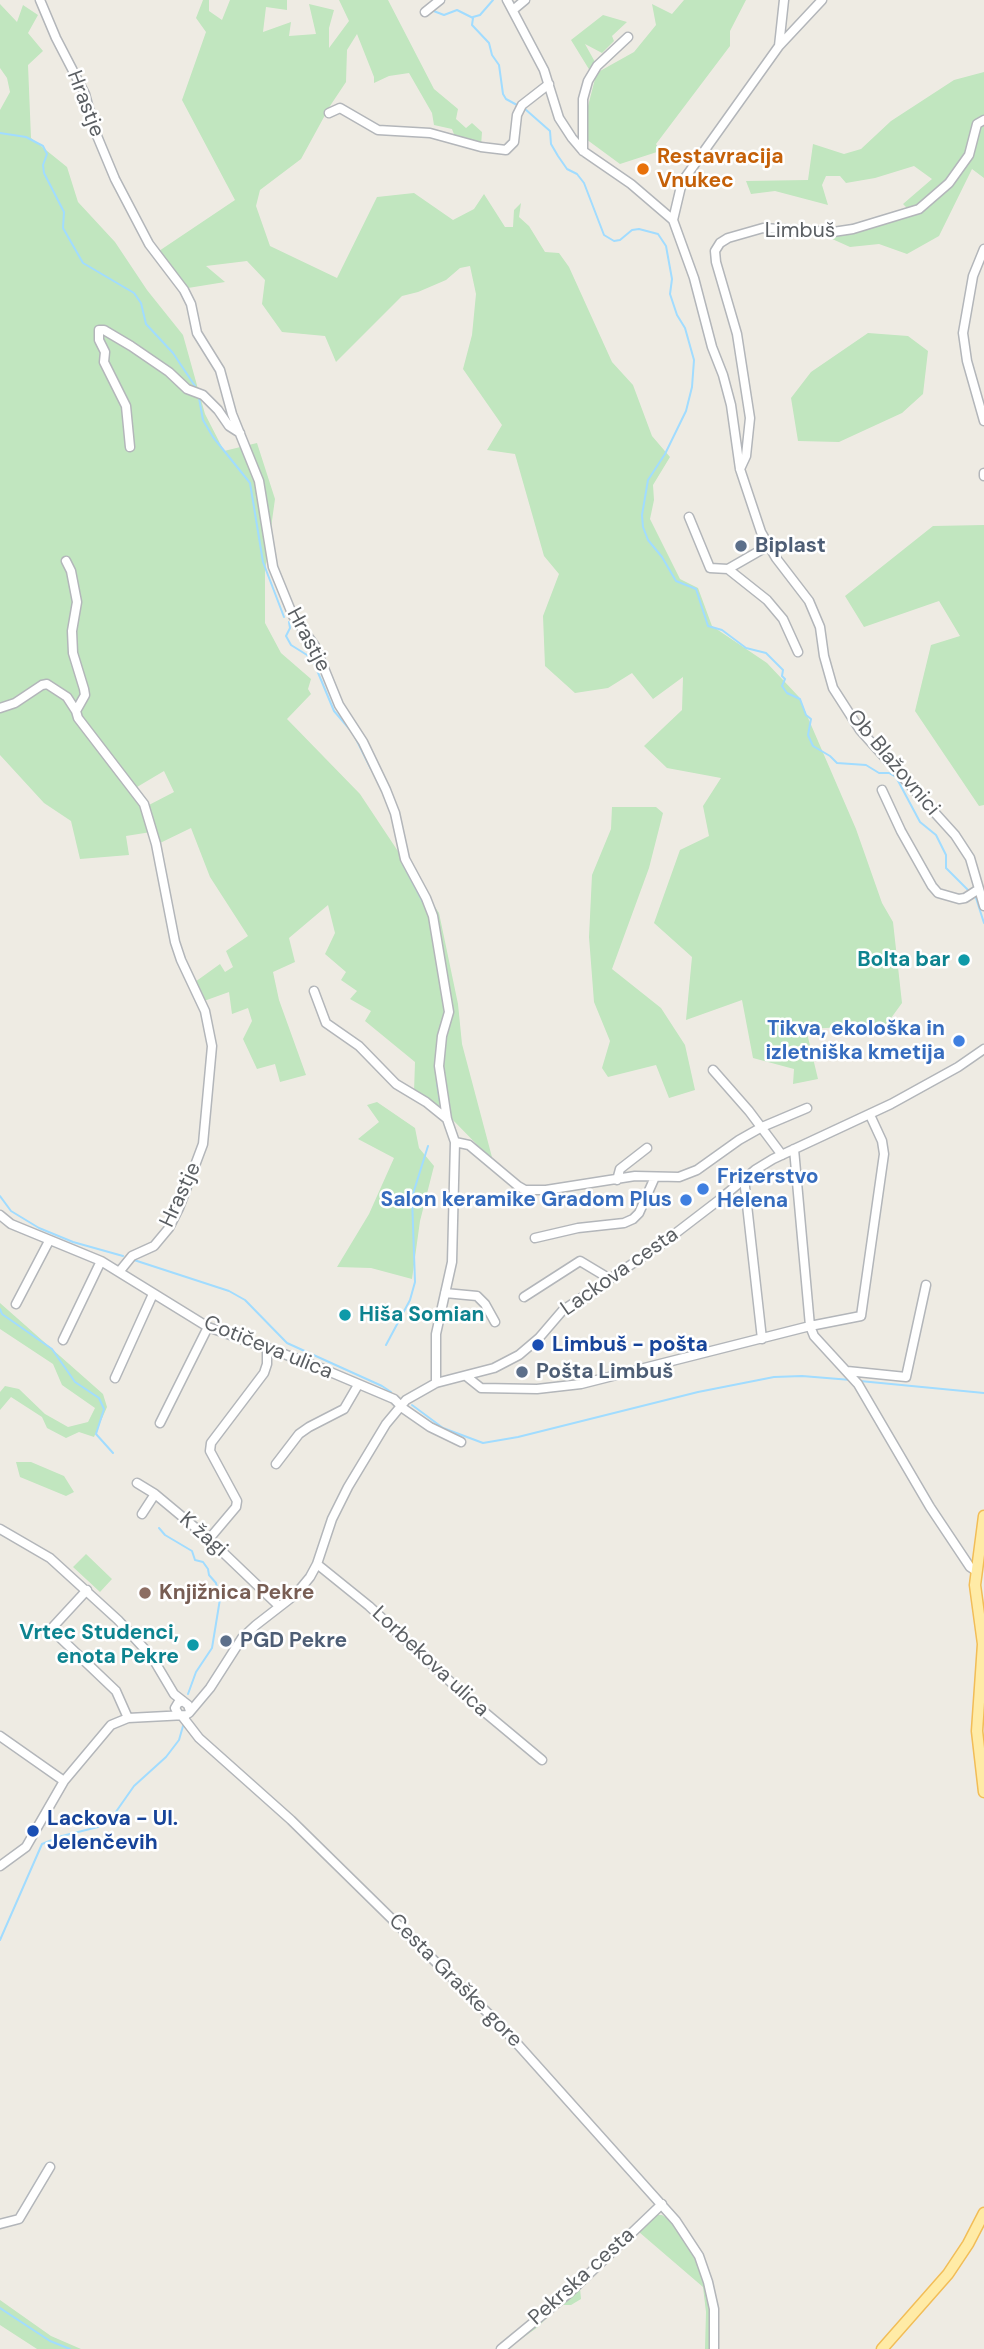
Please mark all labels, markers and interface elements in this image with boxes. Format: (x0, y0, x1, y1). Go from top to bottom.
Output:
street label: Hrastje (61, 67, 109, 141)
place label: Restavracija Vnukec (657, 144, 784, 194)
marker: Restavracija Vnukec (635, 161, 651, 177)
street label: Limbuš (765, 218, 835, 244)
place label: Biplast (755, 533, 826, 559)
marker: Biplast (733, 538, 749, 554)
street label: Hrastje (281, 604, 335, 676)
street label: Ob Blažovnici (841, 705, 945, 821)
place label: Bolta bar (857, 947, 950, 973)
marker: Bolta bar (956, 952, 972, 968)
place label: Tikva, ekološka in izletniška kmetija (766, 1016, 945, 1066)
marker: Tikva, ekološka in izletniška kmetija (951, 1033, 967, 1049)
street label: Hrastje (155, 1158, 207, 1232)
place label: Frizerstvo Helena (717, 1164, 819, 1214)
marker: Frizerstvo Helena (695, 1181, 711, 1197)
place label: Salon keramike Gradom Plus (380, 1187, 672, 1213)
marker: Salon keramike Gradom Plus (678, 1192, 694, 1208)
street label: Lackova cesta (556, 1222, 684, 1322)
place label: Hiša Somian (359, 1302, 484, 1328)
marker: Hiša Somian (337, 1307, 353, 1323)
street label: Cotičeva ulica (200, 1311, 336, 1385)
place label: Limbuš - pošta (552, 1332, 708, 1358)
marker: Limbuš - pošta (530, 1337, 546, 1353)
place label: Pošta Limbuš (536, 1359, 673, 1385)
marker: Pošta Limbuš (514, 1364, 530, 1380)
street label: K žagi (174, 1507, 232, 1563)
place label: Knjižnica Pekre (159, 1580, 314, 1606)
marker: Knjižnica Pekre (137, 1585, 153, 1601)
street label: Lorbekova ulica (366, 1601, 494, 1723)
place label: Vrtec Studenci, enota Pekre (19, 1620, 179, 1670)
place label: PGD Pekre (240, 1628, 347, 1654)
marker: PGD Pekre (218, 1633, 234, 1649)
marker: Vrtec Studenci, enota Pekre (185, 1637, 201, 1653)
place label: Lackova - Ul. Jelenčevih (47, 1806, 178, 1856)
marker: Lackova - Ul. Jelenčevih (25, 1823, 41, 1839)
street label: Cesta Graške gore (383, 1909, 527, 2053)
street label: Pekrska cesta (524, 2223, 640, 2331)

